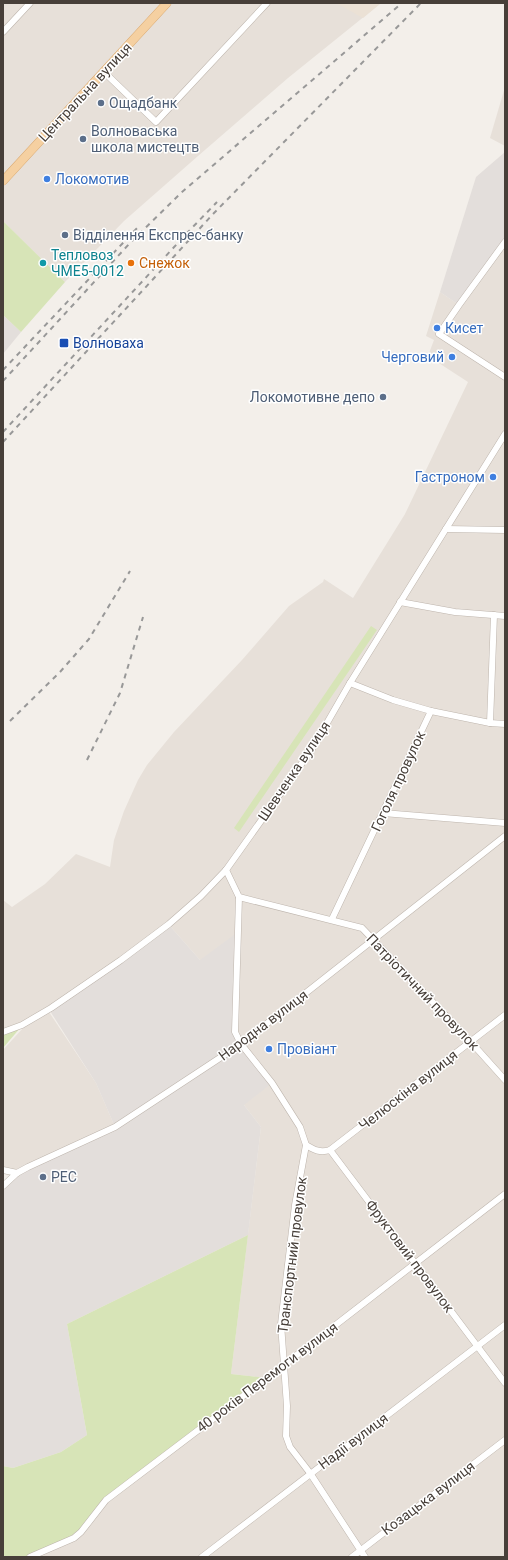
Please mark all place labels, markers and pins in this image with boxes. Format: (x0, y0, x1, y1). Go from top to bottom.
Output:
place label: Ощадбанк (109, 95, 178, 111)
marker: Ощадбанк (96, 98, 106, 108)
place label: Волноваська школа мистецтв (91, 123, 199, 155)
marker: Волноваська школа мистецтв (78, 134, 88, 144)
place label: Локомотив (55, 171, 129, 187)
marker: Локомотив (42, 174, 52, 184)
place label: Відділення Експрес-банку (73, 227, 244, 243)
marker: Відділення Експрес-банку (60, 230, 70, 240)
place label: Тепловоз ЧМЕ5-0012 (51, 247, 124, 279)
place label: Снежок (139, 255, 190, 271)
marker: Тепловоз ЧМЕ5-0012 (38, 258, 48, 268)
marker: Снежок (126, 258, 136, 268)
place label: Кисет (445, 320, 484, 336)
marker: Кисет (432, 323, 442, 333)
place label: Волноваха (73, 335, 144, 351)
marker: Волноваха (58, 337, 70, 349)
place label: Черговий (381, 349, 444, 365)
marker: Черговий (447, 352, 457, 362)
place label: Локомотивне депо (250, 389, 375, 405)
marker: Локомотивне депо (378, 392, 388, 402)
place label: Гастроном (415, 469, 485, 485)
marker: Гастроном (488, 472, 498, 482)
place label: Провіант (277, 1041, 337, 1057)
marker: Провіант (264, 1044, 274, 1054)
place label: РЕС (51, 1169, 77, 1185)
marker: РЕС (38, 1172, 48, 1182)

